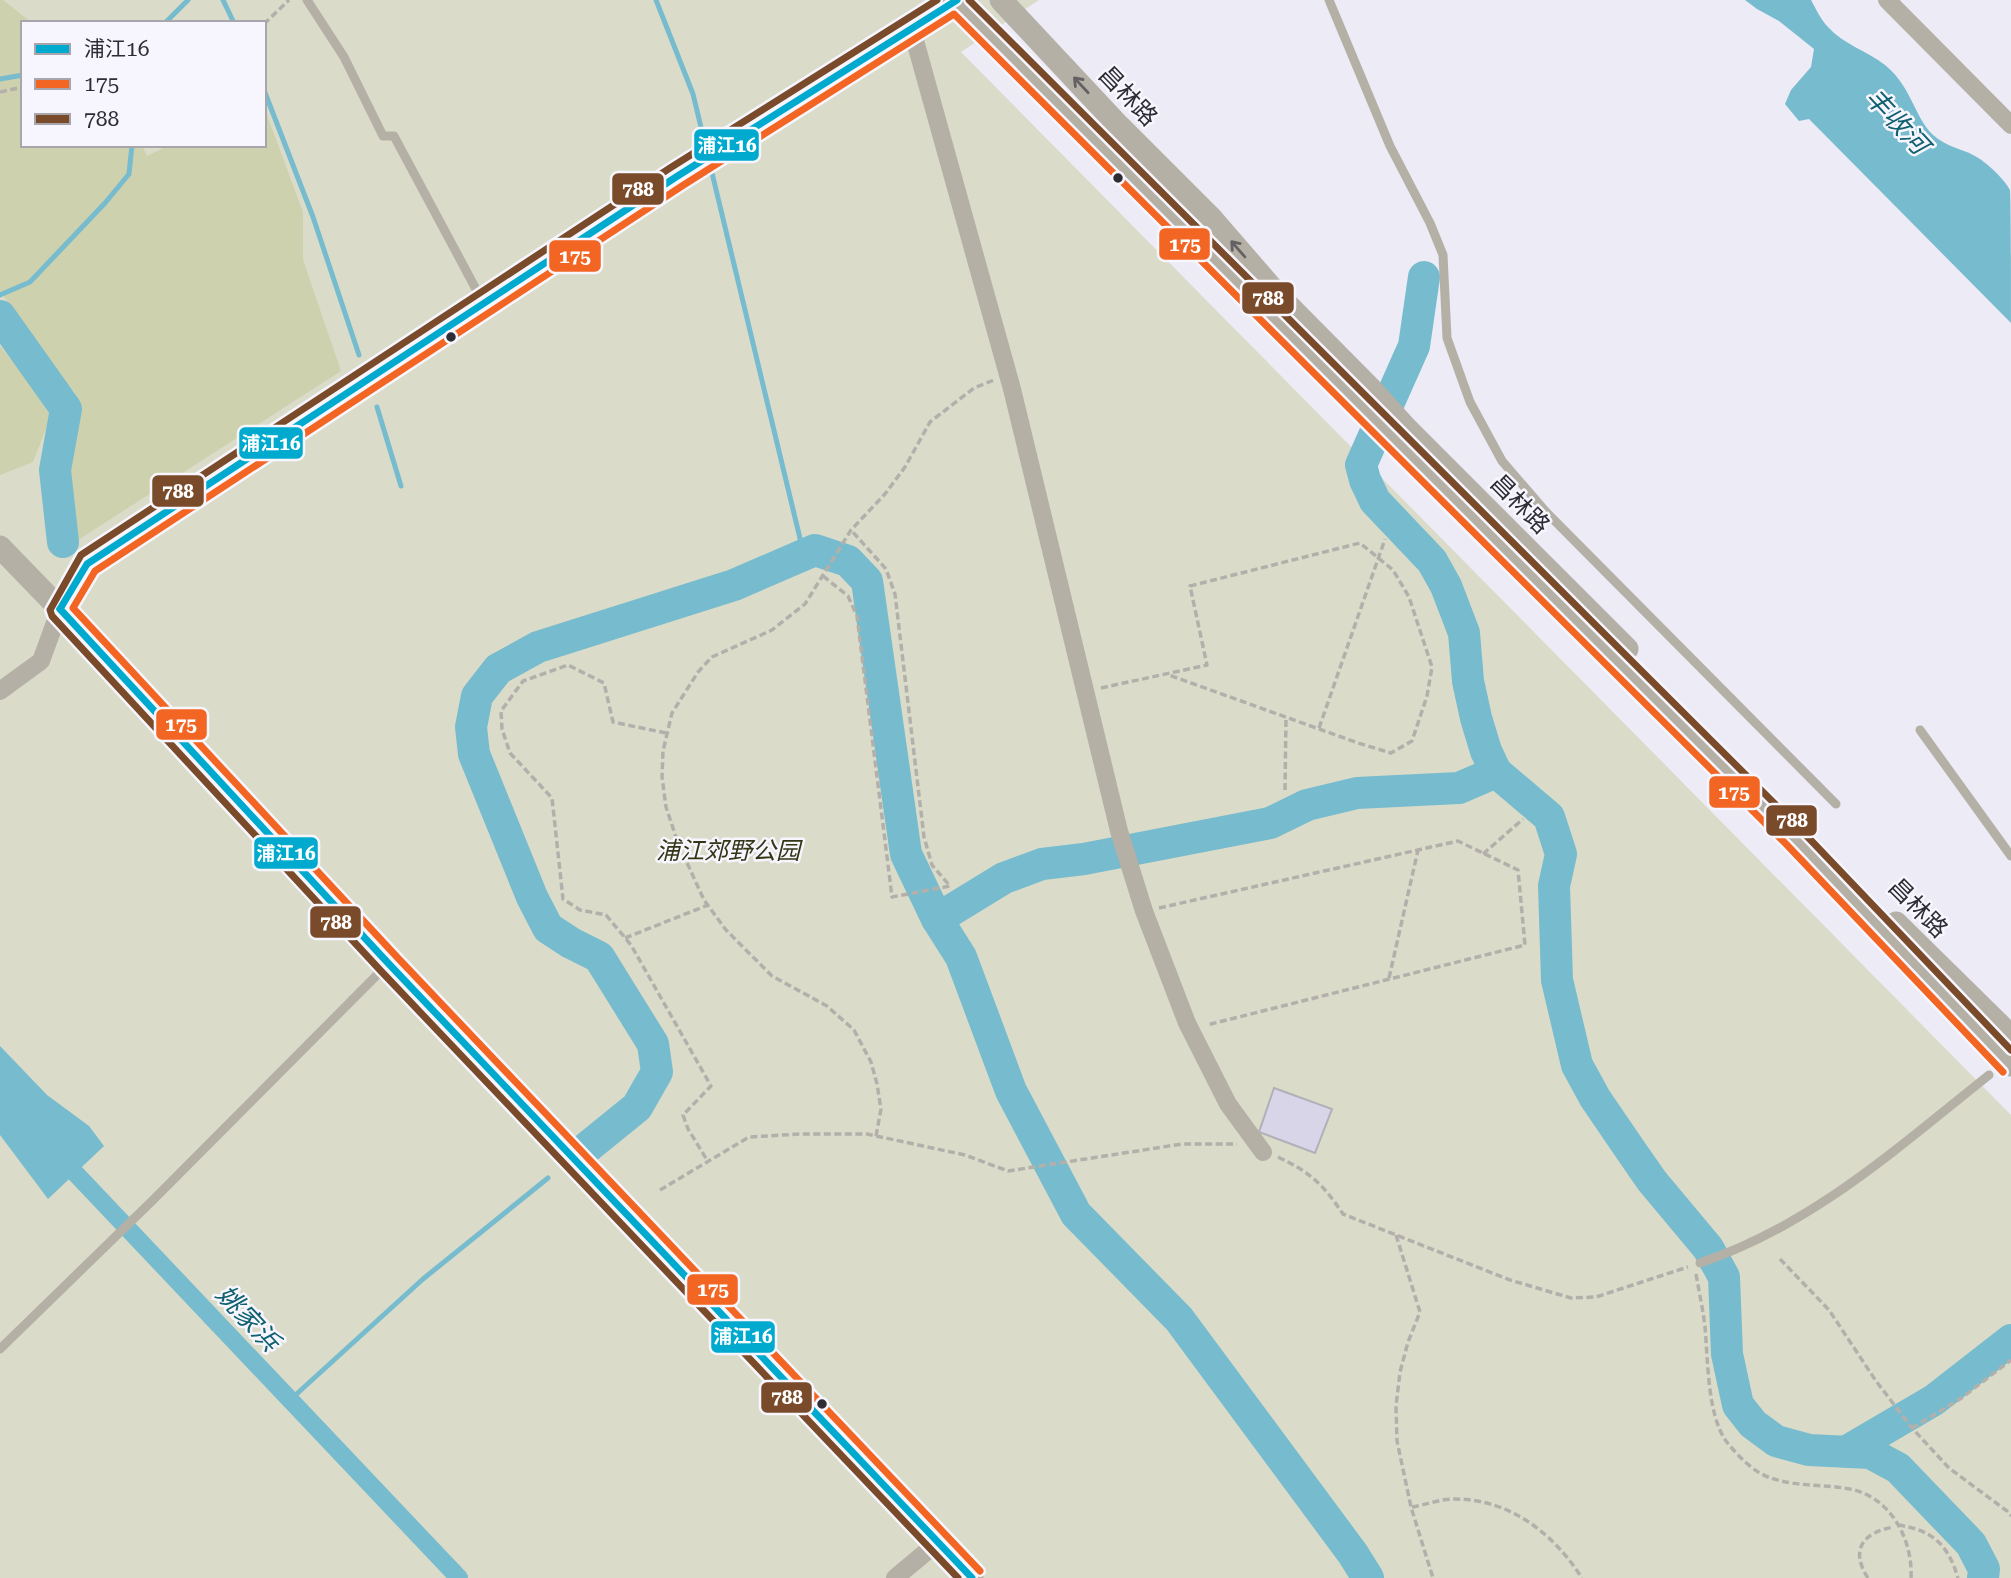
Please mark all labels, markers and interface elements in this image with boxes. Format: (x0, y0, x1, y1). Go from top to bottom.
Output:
legend (21, 21, 266, 147)
text: 浦江16 (84, 37, 150, 61)
street label: 昌林路 (1093, 60, 1163, 132)
text: 175 (84, 72, 119, 96)
one-way arrow (1072, 77, 1089, 94)
water label: 丰收河 (1859, 82, 1938, 163)
text: 788 (84, 107, 119, 131)
line badge: 浦江16 (693, 128, 760, 162)
text: 浦江16 (697, 134, 757, 157)
unlabelled marker (1111, 171, 1125, 185)
line badge: 788 (611, 172, 665, 206)
text: 788 (622, 178, 654, 201)
line badge: 175 (1158, 227, 1211, 261)
text: 175 (1169, 233, 1201, 256)
line badge: 175 (548, 239, 602, 273)
one-way arrow (1230, 241, 1246, 259)
text: 175 (559, 245, 591, 268)
line badge: 788 (1241, 281, 1295, 315)
text: 788 (1252, 287, 1284, 310)
unlabelled marker (444, 330, 458, 344)
line badge: 浦江16 (238, 426, 304, 460)
text: 浦江16 (241, 432, 301, 455)
street label: 昌林路 (1485, 469, 1555, 539)
line badge: 788 (151, 474, 205, 508)
text: 788 (162, 480, 194, 503)
line badge: 175 (155, 708, 208, 741)
text: 175 (165, 713, 197, 736)
line badge: 175 (1708, 775, 1761, 809)
text: 175 (1718, 781, 1750, 804)
line badge: 788 (1765, 804, 1818, 837)
text: 788 (1776, 809, 1808, 832)
line badge: 浦江16 (253, 836, 319, 870)
park label: 浦江郊野公园 (656, 837, 803, 865)
text: 浦江16 (256, 842, 316, 865)
street label: 昌林路 (1883, 873, 1953, 943)
line badge: 788 (309, 905, 362, 939)
text: 788 (320, 911, 352, 934)
line badge: 175 (686, 1273, 739, 1306)
text: 175 (697, 1278, 729, 1301)
water label: 姚家浜 (210, 1279, 287, 1358)
line badge: 浦江16 (710, 1320, 776, 1354)
text: 浦江16 (713, 1325, 773, 1348)
line badge: 788 (760, 1381, 813, 1414)
text: 788 (771, 1386, 803, 1409)
unlabelled marker (815, 1397, 829, 1411)

